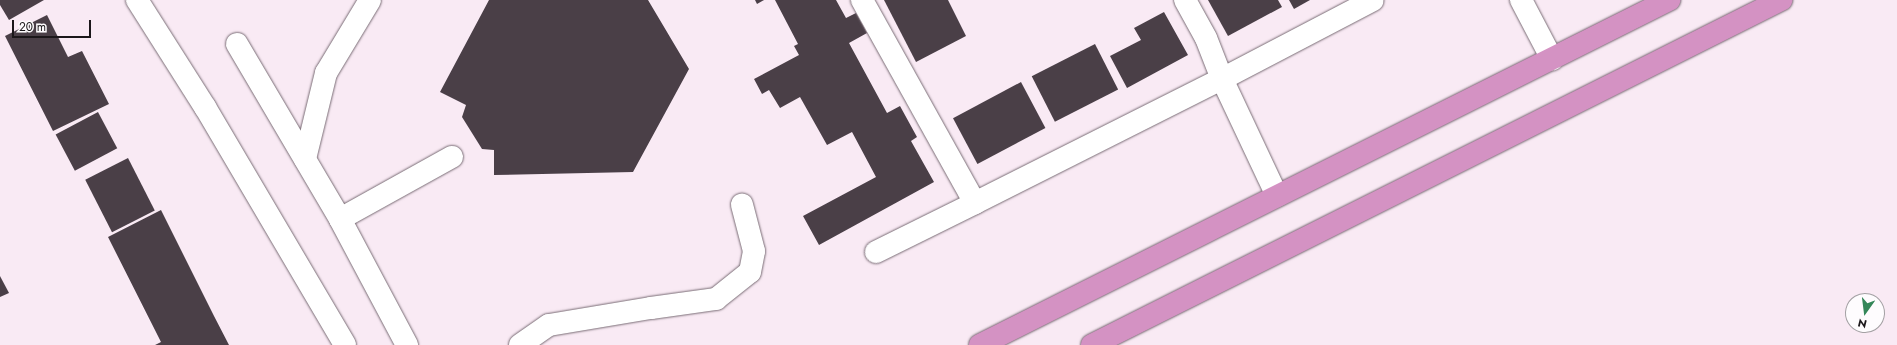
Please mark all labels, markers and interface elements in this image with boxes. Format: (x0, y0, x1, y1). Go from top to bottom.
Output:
scale bar (14, 12, 93, 38)
text: 20 m (19, 18, 46, 36)
north arrow (1845, 293, 1885, 333)
text: N (1856, 315, 1869, 332)

